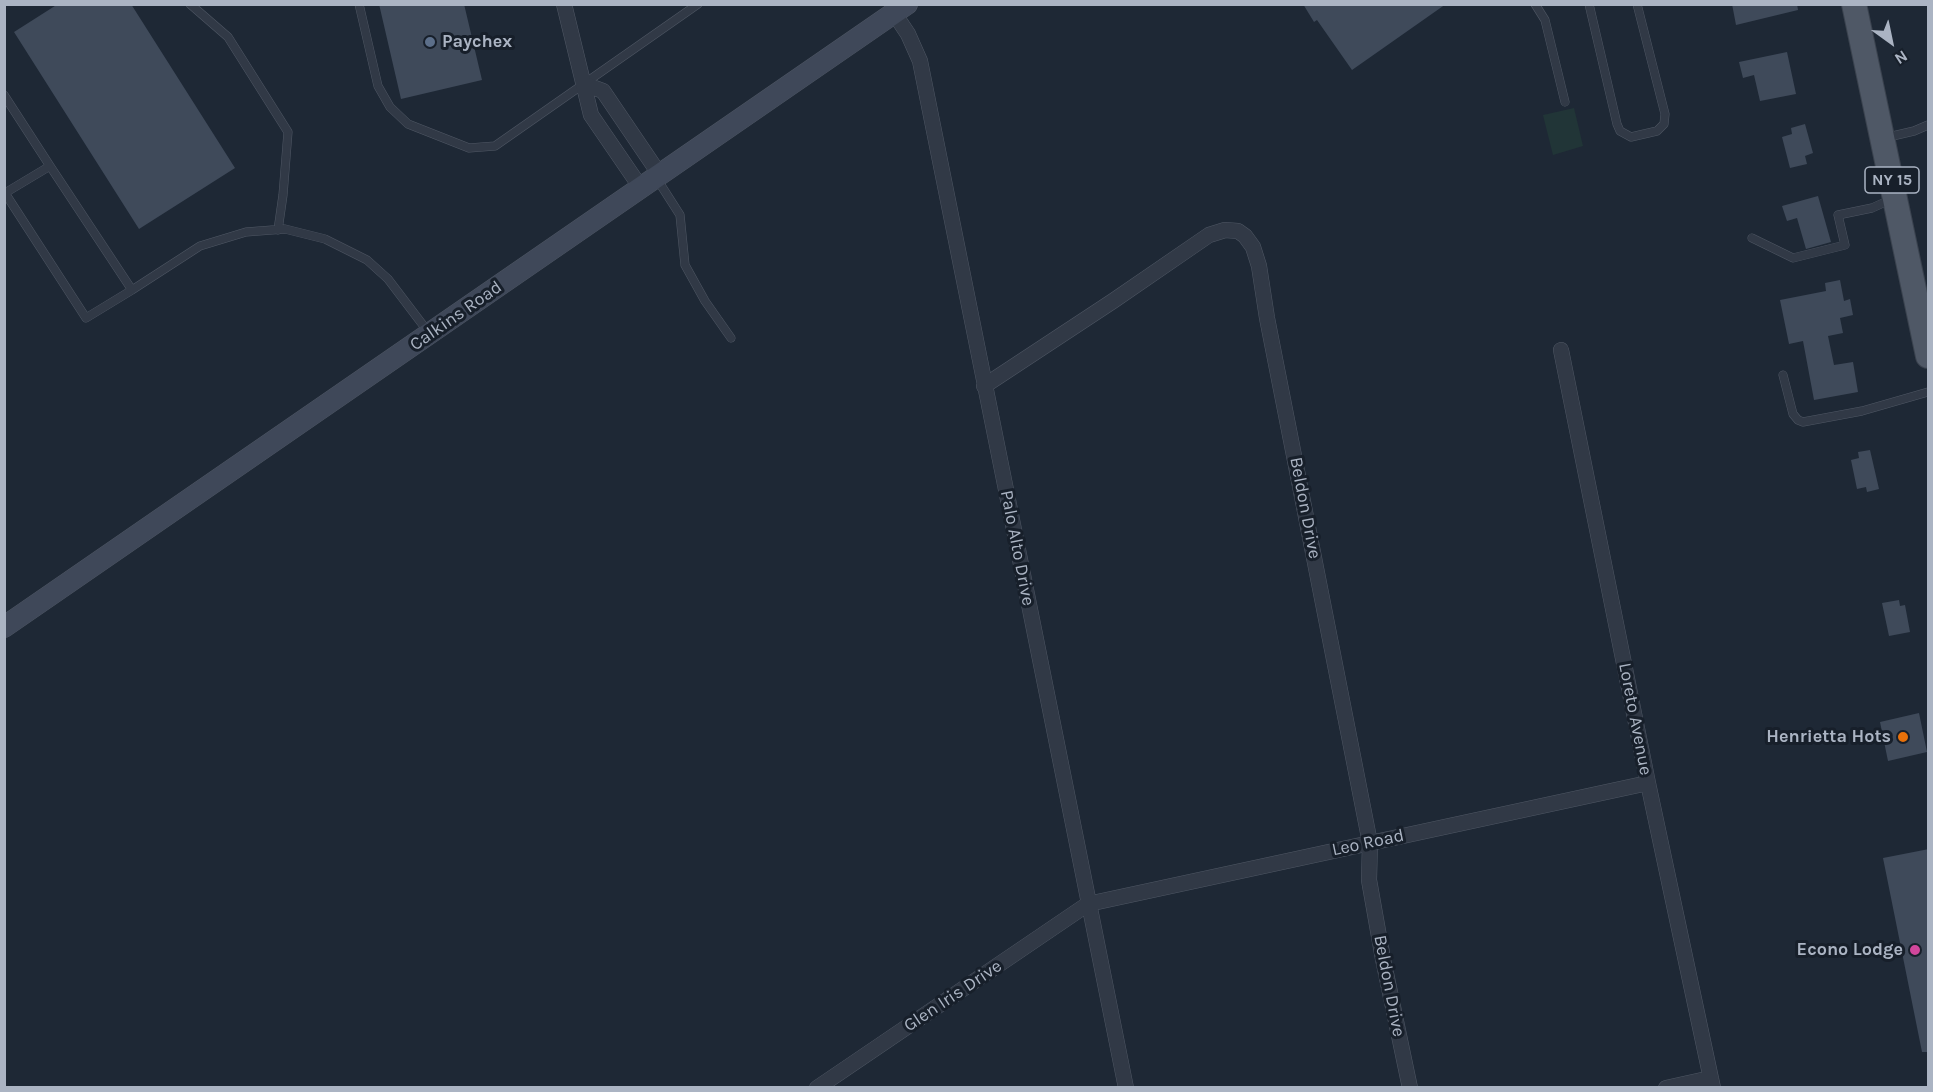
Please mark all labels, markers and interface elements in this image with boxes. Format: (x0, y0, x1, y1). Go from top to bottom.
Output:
north arrow (1861, 12, 1921, 72)
place label: Paychex (442, 31, 512, 53)
marker: Paychex (423, 35, 437, 49)
text: N (1891, 46, 1911, 69)
road number: NY 15 (1865, 167, 1919, 193)
street label: Calkins Road (406, 276, 506, 356)
street label: Beldon Drive (1285, 455, 1325, 561)
street label: Palo Alto Drive (995, 488, 1039, 608)
street label: Loreto Avenue (1614, 661, 1656, 777)
place label: Henrietta Hots (1766, 726, 1891, 748)
marker: Henrietta Hots (1896, 730, 1910, 744)
street label: Leo Road (1330, 825, 1406, 861)
street label: Beldon Drive (1369, 933, 1409, 1039)
place label: Econo Lodge (1797, 939, 1903, 961)
marker: Econo Lodge (1908, 943, 1922, 957)
street label: Glen Iris Drive (900, 955, 1006, 1037)

